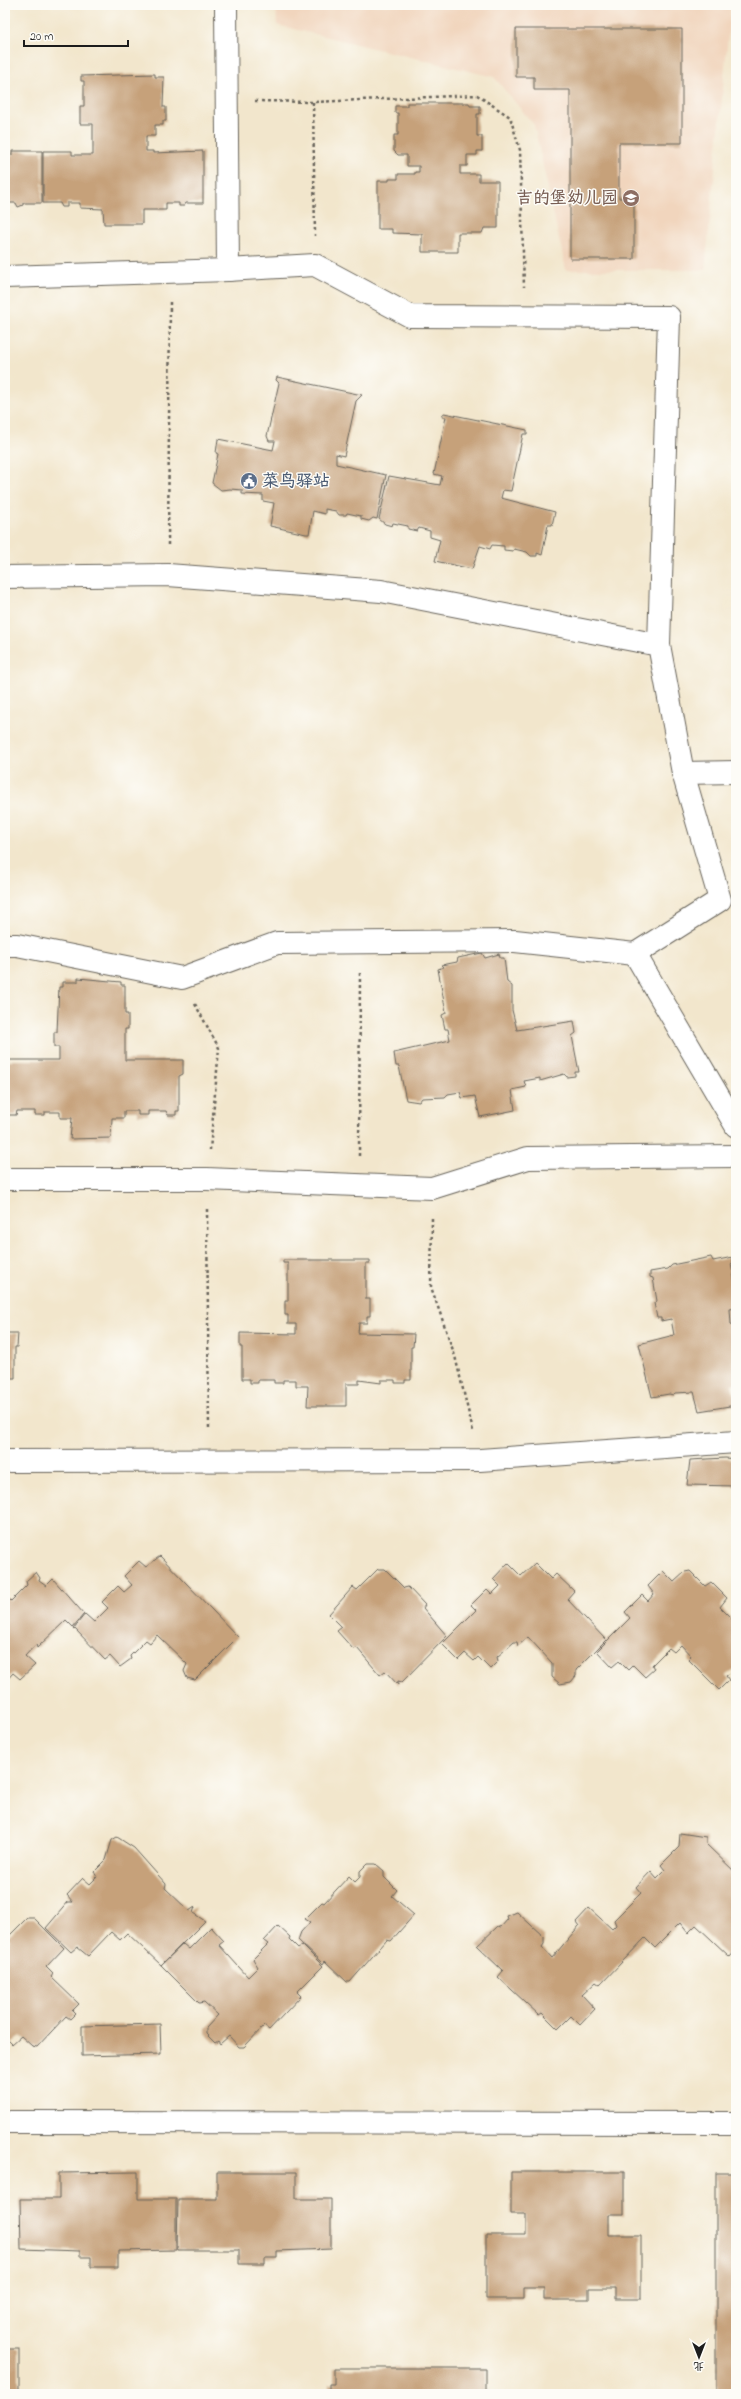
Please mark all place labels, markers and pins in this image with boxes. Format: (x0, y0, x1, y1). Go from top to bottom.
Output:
place label: 吉的堡幼儿园 (516, 186, 618, 211)
school or university icon: 吉的堡幼儿园 (621, 188, 641, 208)
place label: 菜鸟驿站 (262, 469, 330, 494)
public building icon: 菜鸟驿站 (239, 471, 259, 491)

